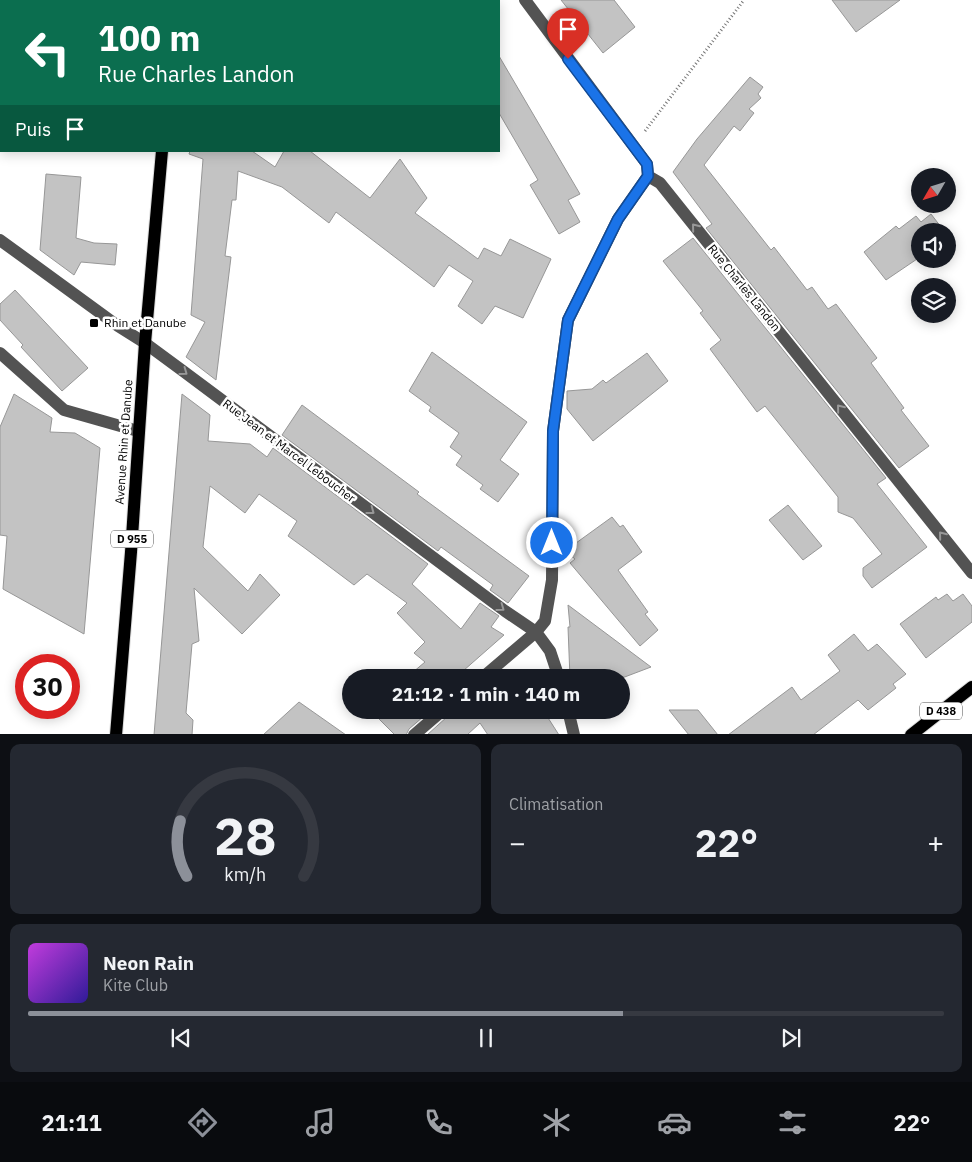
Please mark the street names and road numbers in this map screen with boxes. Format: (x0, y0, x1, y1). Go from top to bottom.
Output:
street label: Rue Charles Landon (705, 241, 784, 334)
street label: Avenue Rhin et Danube (112, 379, 135, 505)
street label: Rue Jean et Marcel Leboucher (220, 396, 359, 506)
road number: D 955 (111, 530, 153, 548)
road number: D 438 (920, 702, 962, 719)

